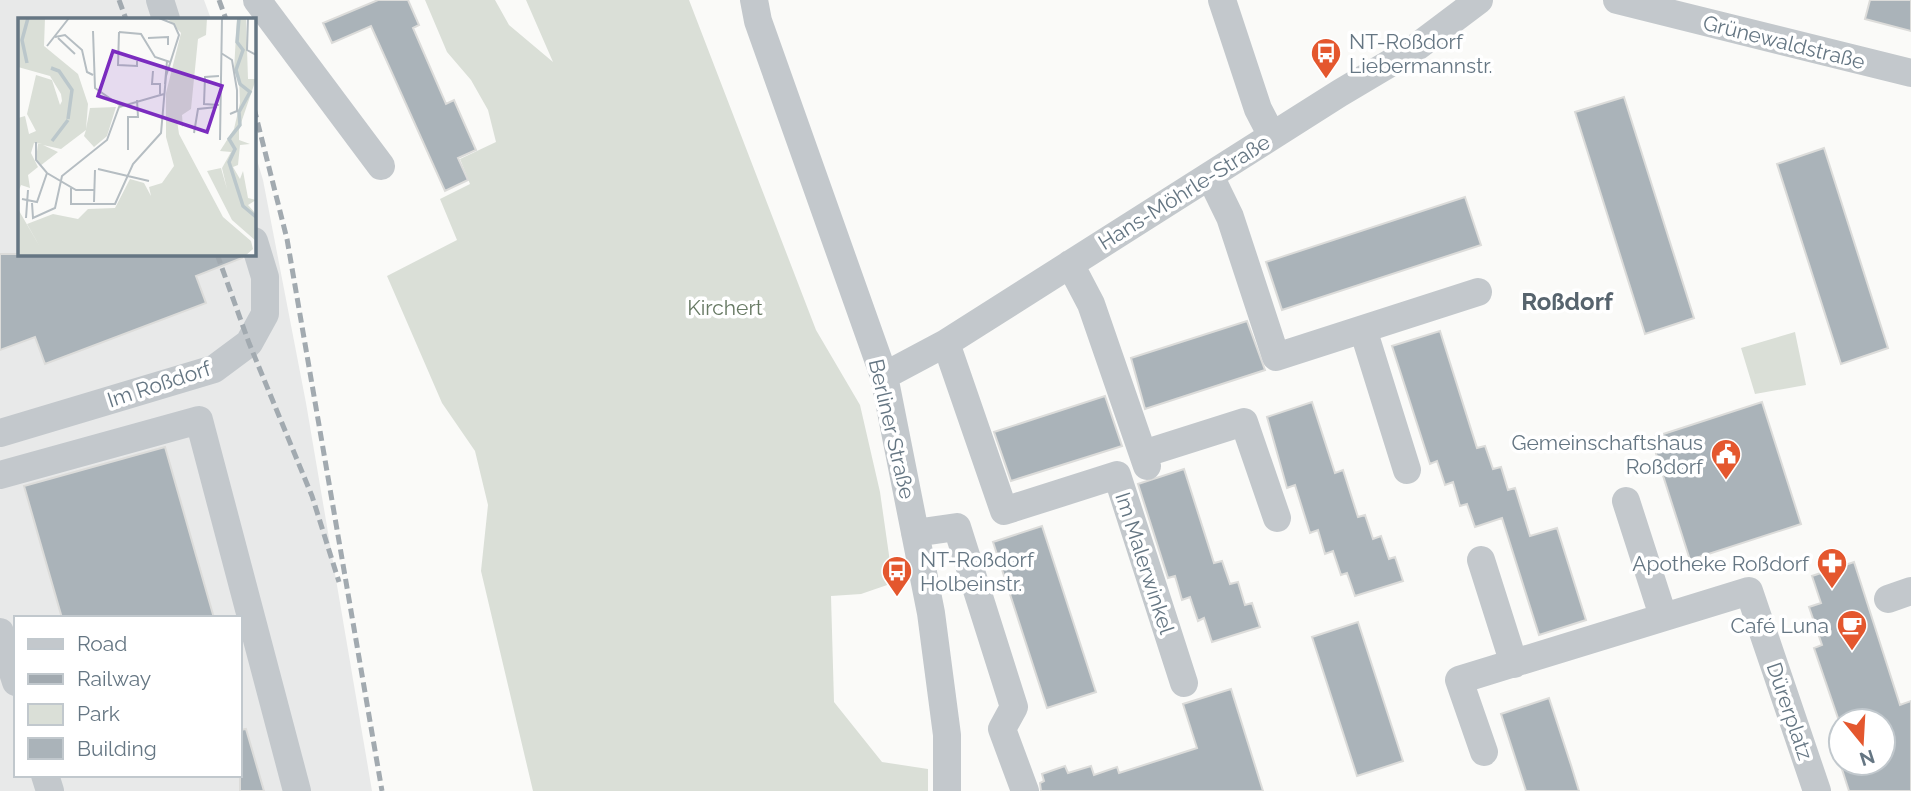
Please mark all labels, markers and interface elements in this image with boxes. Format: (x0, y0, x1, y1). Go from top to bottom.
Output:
street label: Grünewaldstraße (1700, 10, 1868, 74)
inset map (18, 18, 256, 256)
place label: NT-Roßdorf Liebermannstr. (1349, 29, 1493, 78)
bus stop icon: NT-Roßdorf Liebermannstr. (1309, 36, 1343, 80)
street label: Hans-Möhrle-Straße (1094, 129, 1274, 255)
district label: Roßdorf (1521, 287, 1614, 316)
park label: Kirchert (687, 295, 763, 320)
street label: Im Roßdorf (104, 355, 215, 412)
street label: Berliner Straße (864, 356, 920, 502)
place label: Gemeinschaftshaus Roßdorf (1512, 430, 1704, 479)
public building icon: Gemeinschaftshaus Roßdorf (1709, 437, 1743, 481)
street label: Im Malerwinkel (1110, 489, 1180, 637)
pharmacy icon: Apotheke Roßdorf (1815, 546, 1849, 590)
place label: NT-Roßdorf Holbeinstr. (920, 547, 1035, 596)
place label: Apotheke Roßdorf (1632, 551, 1810, 576)
bus stop icon: NT-Roßdorf Holbeinstr. (880, 554, 914, 598)
cafe icon: Café Luna (1835, 608, 1869, 652)
place label: Café Luna (1731, 613, 1829, 638)
legend (14, 616, 242, 777)
text: Road (77, 631, 127, 656)
street label: Dürerplatz (1762, 659, 1818, 763)
text: Railway (77, 666, 151, 691)
text: Park (77, 701, 120, 726)
north arrow (1827, 707, 1897, 777)
text: Building (77, 736, 157, 761)
text: N (1857, 745, 1878, 771)

